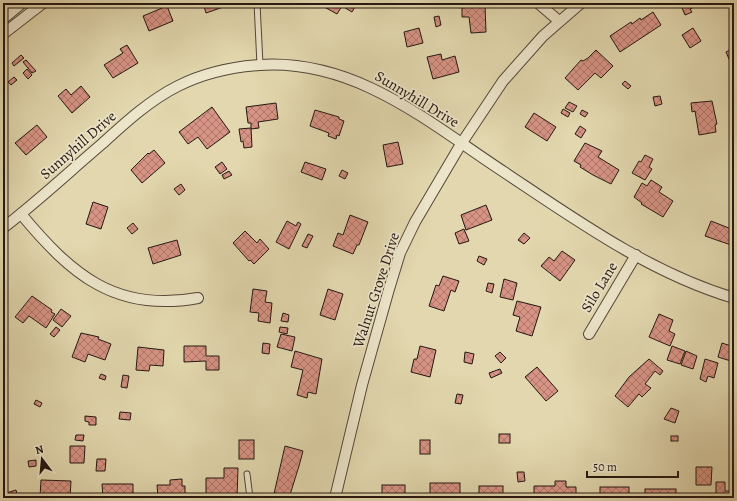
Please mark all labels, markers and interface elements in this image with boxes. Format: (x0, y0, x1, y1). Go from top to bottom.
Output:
street label: Sunnyhill Drive (371, 66, 463, 132)
street label: Sunnyhill Drive (36, 106, 121, 184)
street label: Walnut Grove Drive (348, 230, 404, 351)
street label: Silo Lane (576, 258, 622, 316)
north arrow (22, 439, 62, 479)
text: N (33, 442, 45, 458)
scale bar (587, 453, 678, 479)
text: 50 m (593, 459, 617, 475)

